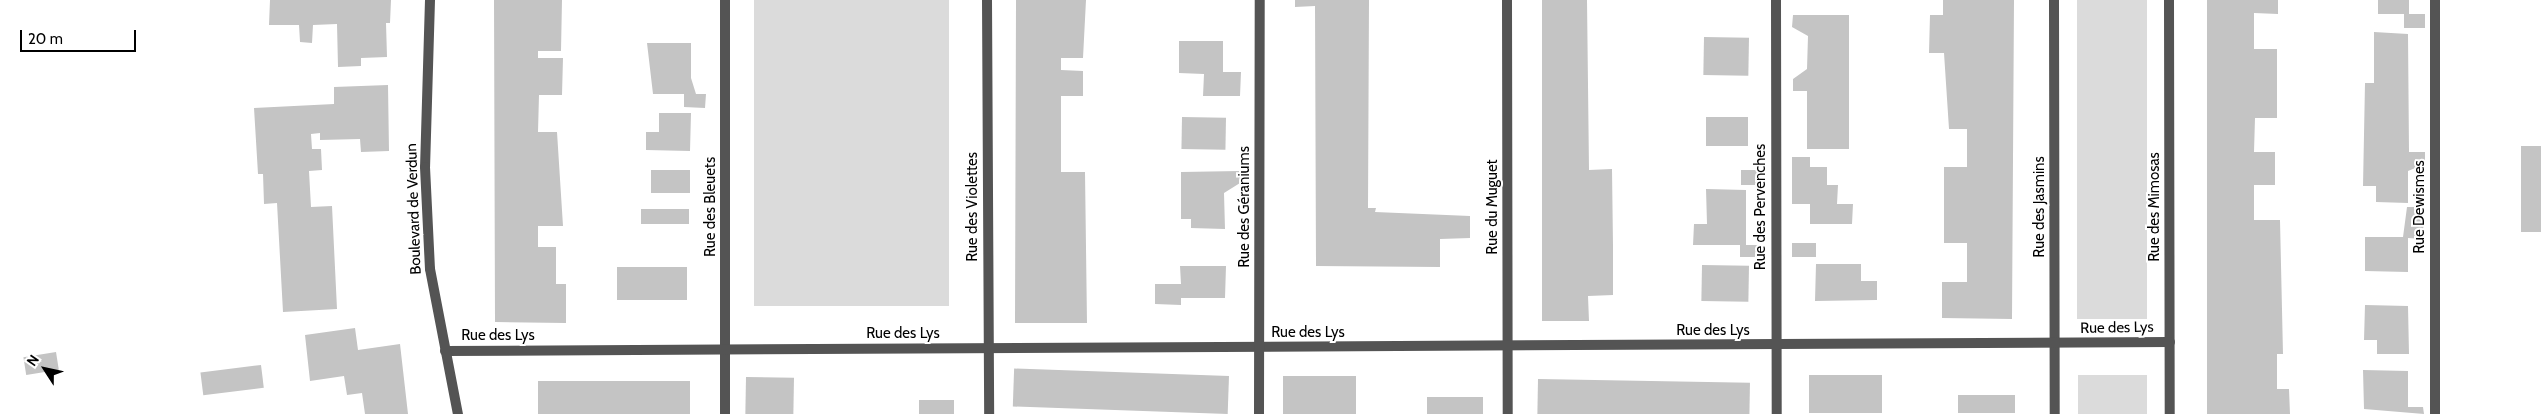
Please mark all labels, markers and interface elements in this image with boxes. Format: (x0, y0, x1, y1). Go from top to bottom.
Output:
scale bar (22, 20, 139, 52)
text: 20 m (28, 30, 63, 48)
street label: Boulevard de Verdun (403, 143, 425, 275)
street label: Rue des Pervenches (1752, 144, 1770, 270)
street label: Rue des Géraniums (1236, 146, 1254, 268)
street label: Rue des Violettes (964, 152, 982, 262)
street label: Rue des Mimosas (2146, 152, 2164, 262)
street label: Rue des Jasmins (2031, 156, 2049, 258)
street label: Rue des Bleuets (702, 157, 720, 257)
street label: Rue du Muguet (1484, 159, 1502, 255)
street label: Rue Dewismes (2411, 160, 2429, 254)
street label: Rue des Lys (2080, 318, 2154, 338)
street label: Rue des Lys (1676, 322, 1750, 340)
street label: Rue des Lys (1271, 324, 1345, 342)
street label: Rue des Lys (866, 325, 940, 343)
street label: Rue des Lys (461, 327, 535, 345)
north arrow (20, 344, 70, 394)
text: N (22, 351, 43, 370)

